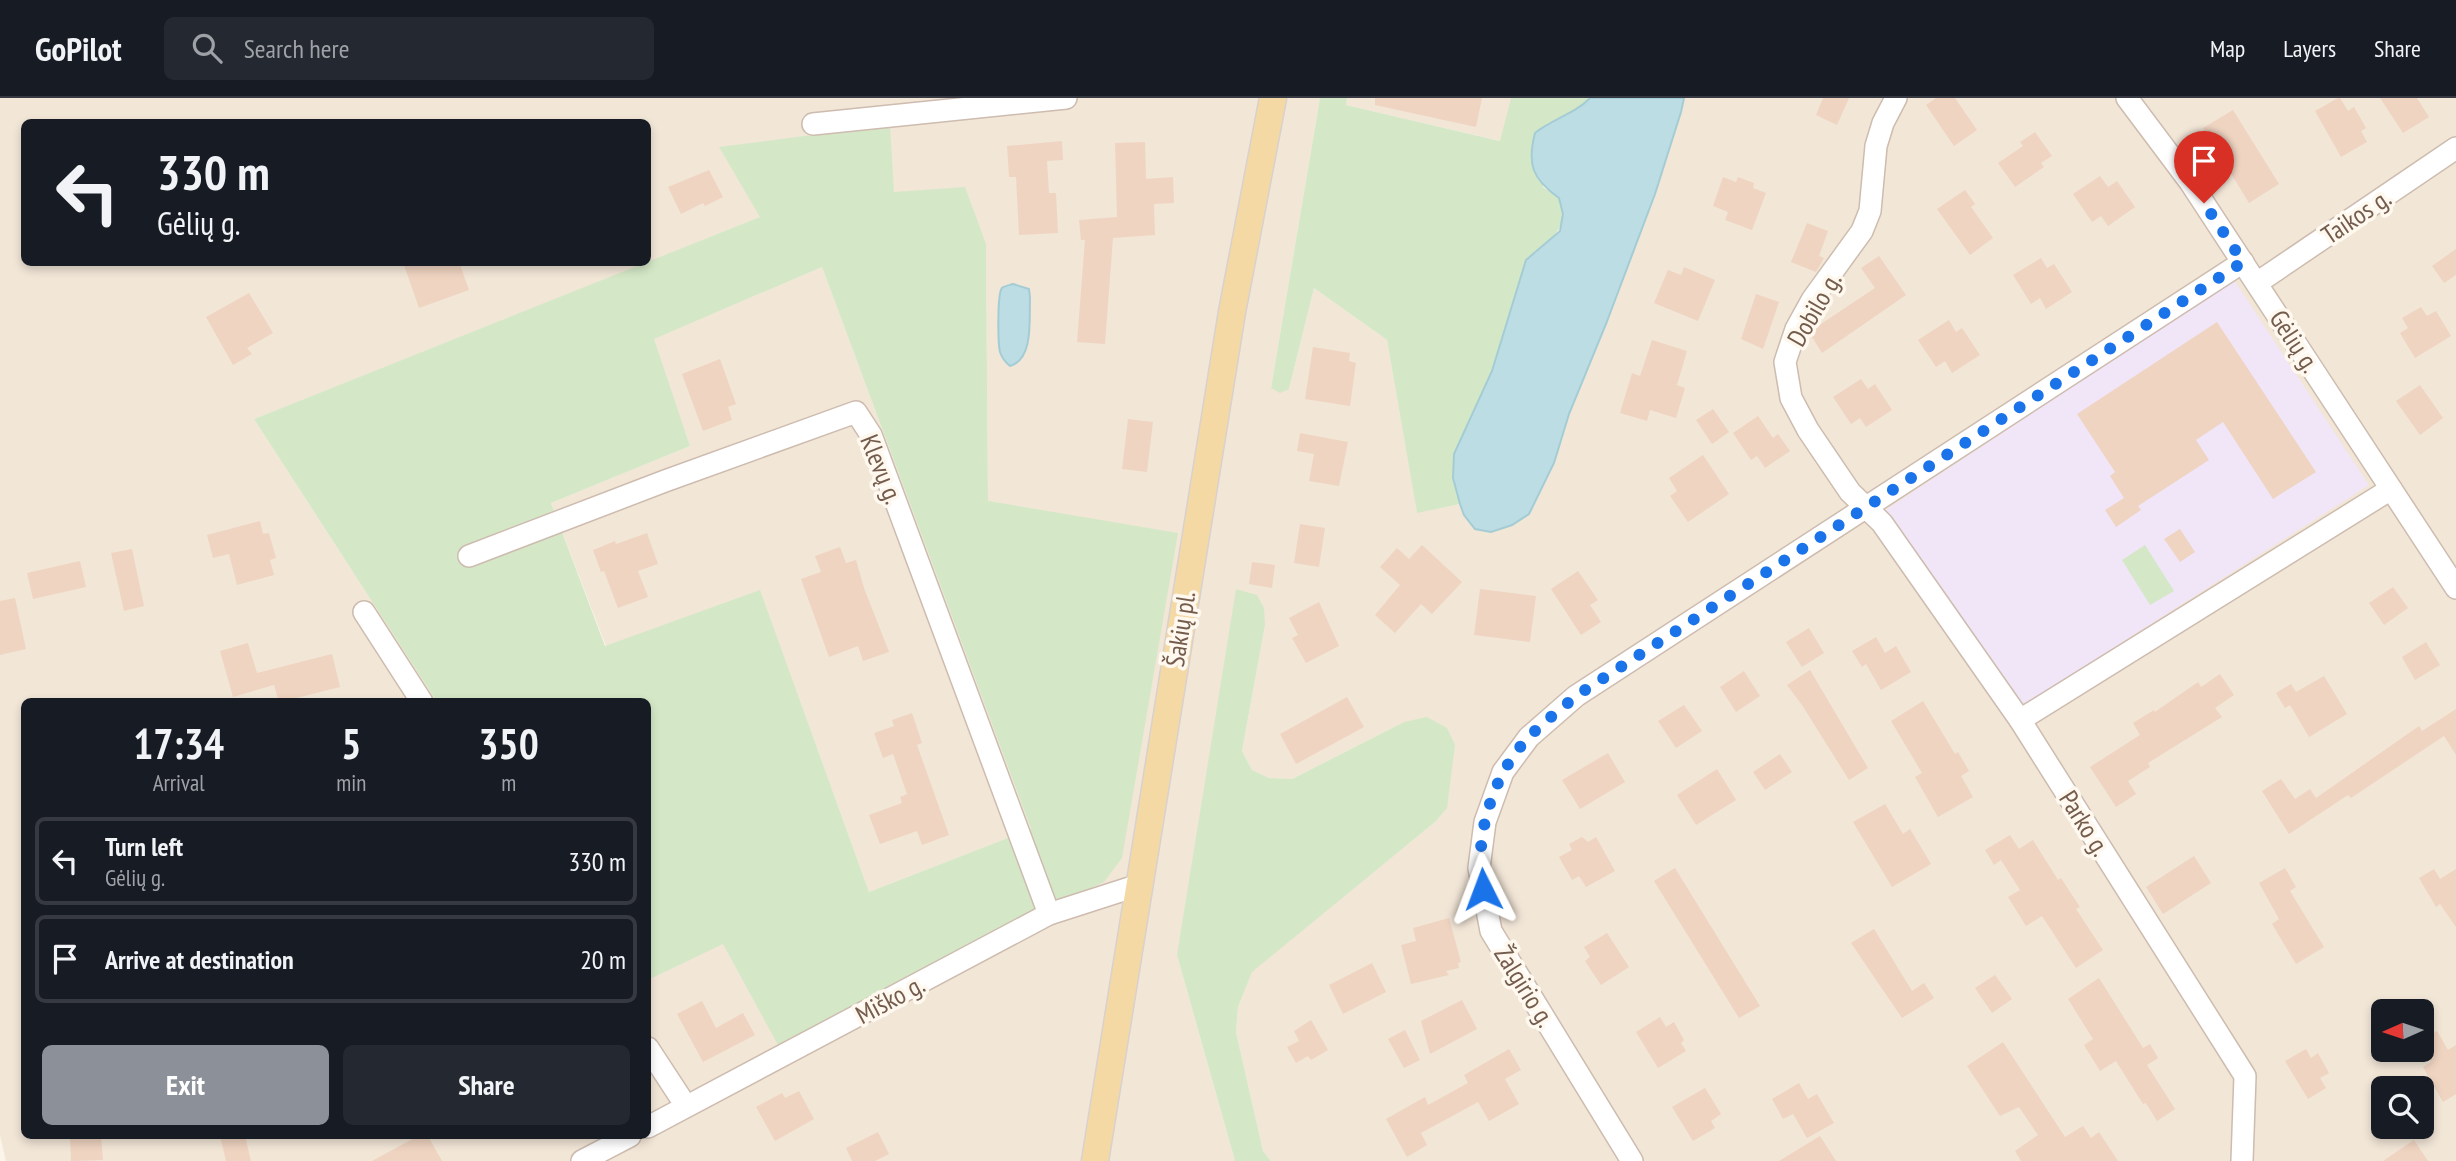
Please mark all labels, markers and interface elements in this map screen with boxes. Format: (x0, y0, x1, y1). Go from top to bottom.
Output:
search box (164, 17, 654, 80)
text: GoPilot (35, 27, 122, 70)
icon: search (188, 29, 226, 67)
text: Search here (244, 32, 349, 65)
text: Map (2210, 33, 2245, 64)
text: Layers (2283, 33, 2336, 64)
text: Share (2374, 33, 2421, 64)
pin (2174, 131, 2234, 203)
text: 330 m (157, 140, 270, 204)
icon: arrive (2185, 142, 2223, 180)
icon: left (42, 147, 133, 238)
street label: Taikos g. (2315, 181, 2397, 251)
text: Gėlių g. (157, 202, 241, 244)
street label: Dobilo g. (1780, 266, 1848, 352)
street label: Gėlių g. (2263, 304, 2327, 378)
street label: Klevų g. (853, 429, 911, 509)
street label: Šakių pl. (1158, 589, 1202, 669)
text: 17:34 (133, 716, 224, 771)
text: 5 (341, 716, 361, 771)
text: 350 (479, 716, 539, 771)
text: Arrival (153, 768, 205, 797)
text: min (336, 768, 366, 797)
text: m (501, 768, 516, 797)
street label: Parko g. (2052, 784, 2118, 862)
text: Turn left (105, 830, 183, 863)
icon: left (46, 842, 84, 880)
text: 330 m (568, 845, 626, 878)
position arrow (1446, 852, 1520, 926)
text: Gėlių g. (105, 863, 165, 892)
street label: Žalgirio g. (1487, 939, 1563, 1033)
icon: arrive (46, 940, 84, 978)
text: Arrive at destination (105, 943, 294, 976)
text: 20 m (580, 943, 626, 976)
street label: Miško g. (850, 967, 930, 1031)
north arrow (2371, 999, 2434, 1062)
map controls (2371, 999, 2434, 1139)
button: Exit (42, 1045, 329, 1125)
button: Share (343, 1045, 630, 1125)
button: search (2371, 1076, 2434, 1139)

